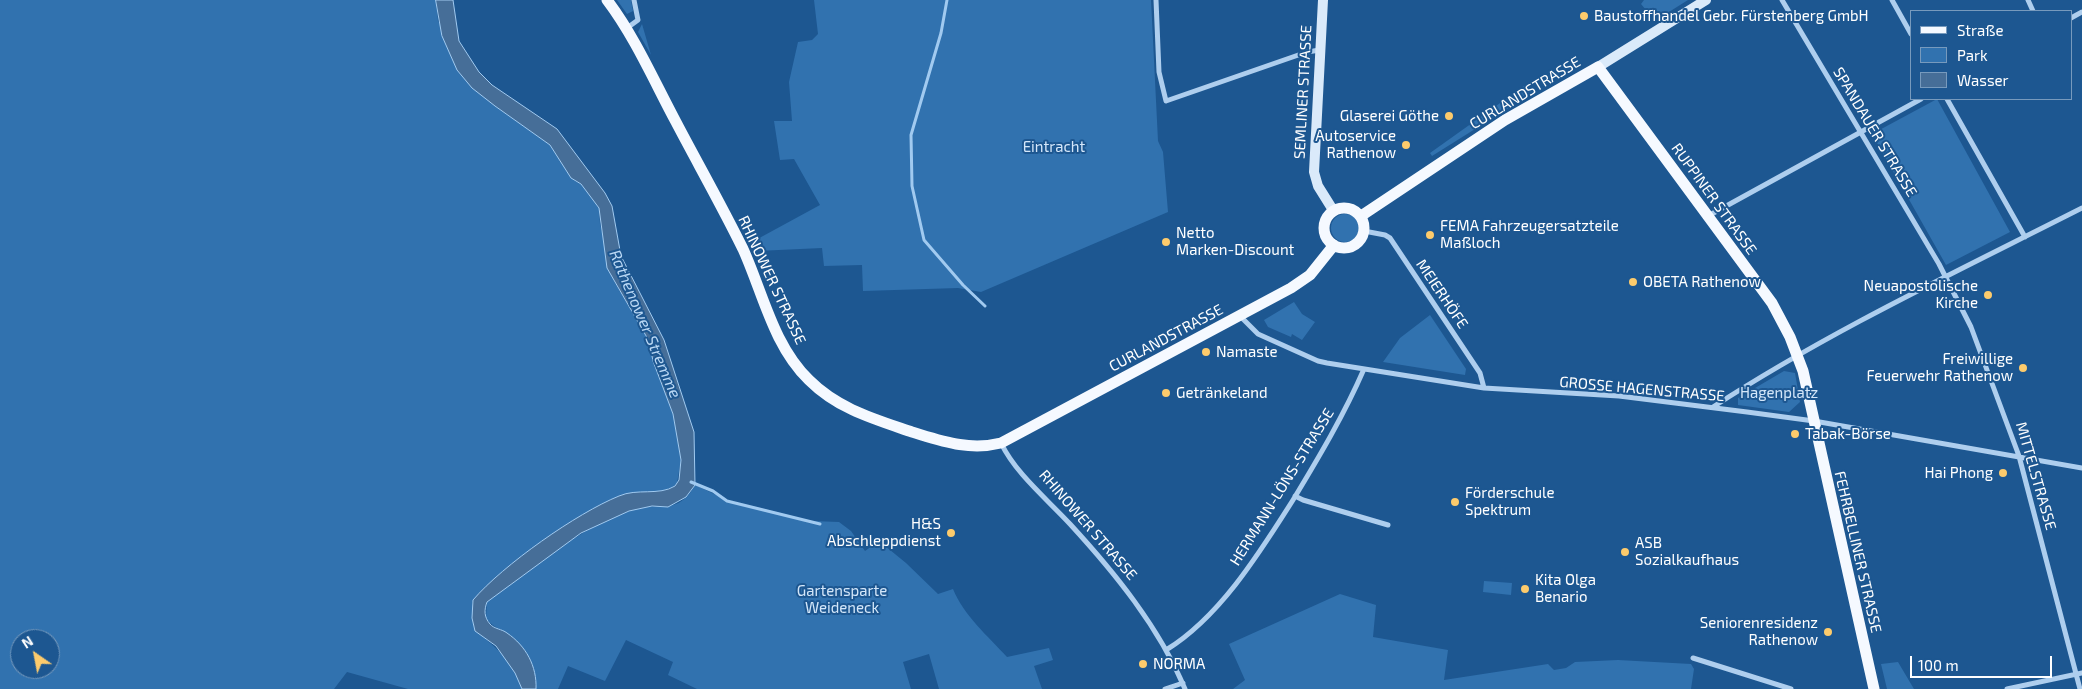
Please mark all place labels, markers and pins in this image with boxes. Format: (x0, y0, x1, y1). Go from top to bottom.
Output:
place label: Baustoffhandel Gebr. Fürstenberg GmbH (1594, 7, 1869, 25)
marker: Baustoffhandel Gebr. Fürstenberg GmbH (1578, 10, 1590, 22)
place label: Glaserei Göthe (1340, 107, 1439, 125)
marker: Glaserei Göthe (1443, 110, 1455, 122)
place label: Autoservice Rathenow (1315, 127, 1396, 162)
marker: Autoservice Rathenow (1400, 139, 1412, 151)
place label: FEMA Fahrzeugersatzteile Maßloch (1440, 217, 1619, 252)
place label: Netto Marken-Discount (1176, 224, 1294, 259)
marker: FEMA Fahrzeugersatzteile Maßloch (1424, 229, 1436, 241)
marker: Netto Marken-Discount (1160, 236, 1172, 248)
place label: OBETA Rathenow (1643, 273, 1761, 291)
marker: OBETA Rathenow (1627, 276, 1639, 288)
place label: Neuapostolische Kirche (1864, 277, 1978, 312)
marker: Neuapostolische Kirche (1982, 289, 1994, 301)
place label: Namaste (1216, 343, 1278, 361)
marker: Namaste (1200, 346, 1212, 358)
place label: Freiwillige Feuerwehr Rathenow (1866, 350, 2013, 385)
marker: Freiwillige Feuerwehr Rathenow (2017, 362, 2029, 374)
place label: Getränkeland (1176, 384, 1268, 402)
marker: Getränkeland (1160, 387, 1172, 399)
place label: Tabak-Börse (1805, 425, 1891, 443)
marker: Tabak-Börse (1789, 428, 1801, 440)
place label: Hai Phong (1925, 464, 1993, 482)
marker: Hai Phong (1997, 467, 2009, 479)
place label: Förderschule Spektrum (1465, 484, 1555, 519)
marker: Förderschule Spektrum (1449, 496, 1461, 508)
place label: H&S Abschleppdienst (827, 515, 941, 550)
marker: H&S Abschleppdienst (945, 527, 957, 539)
place label: ASB Sozialkaufhaus (1635, 534, 1739, 569)
marker: ASB Sozialkaufhaus (1619, 546, 1631, 558)
place label: Kita Olga Benario (1535, 571, 1596, 606)
marker: Kita Olga Benario (1519, 583, 1531, 595)
place label: Seniorenresidenz Rathenow (1700, 614, 1818, 649)
marker: Seniorenresidenz Rathenow (1822, 626, 1834, 638)
place label: NORMA (1153, 655, 1205, 673)
marker: NORMA (1137, 658, 1149, 670)

